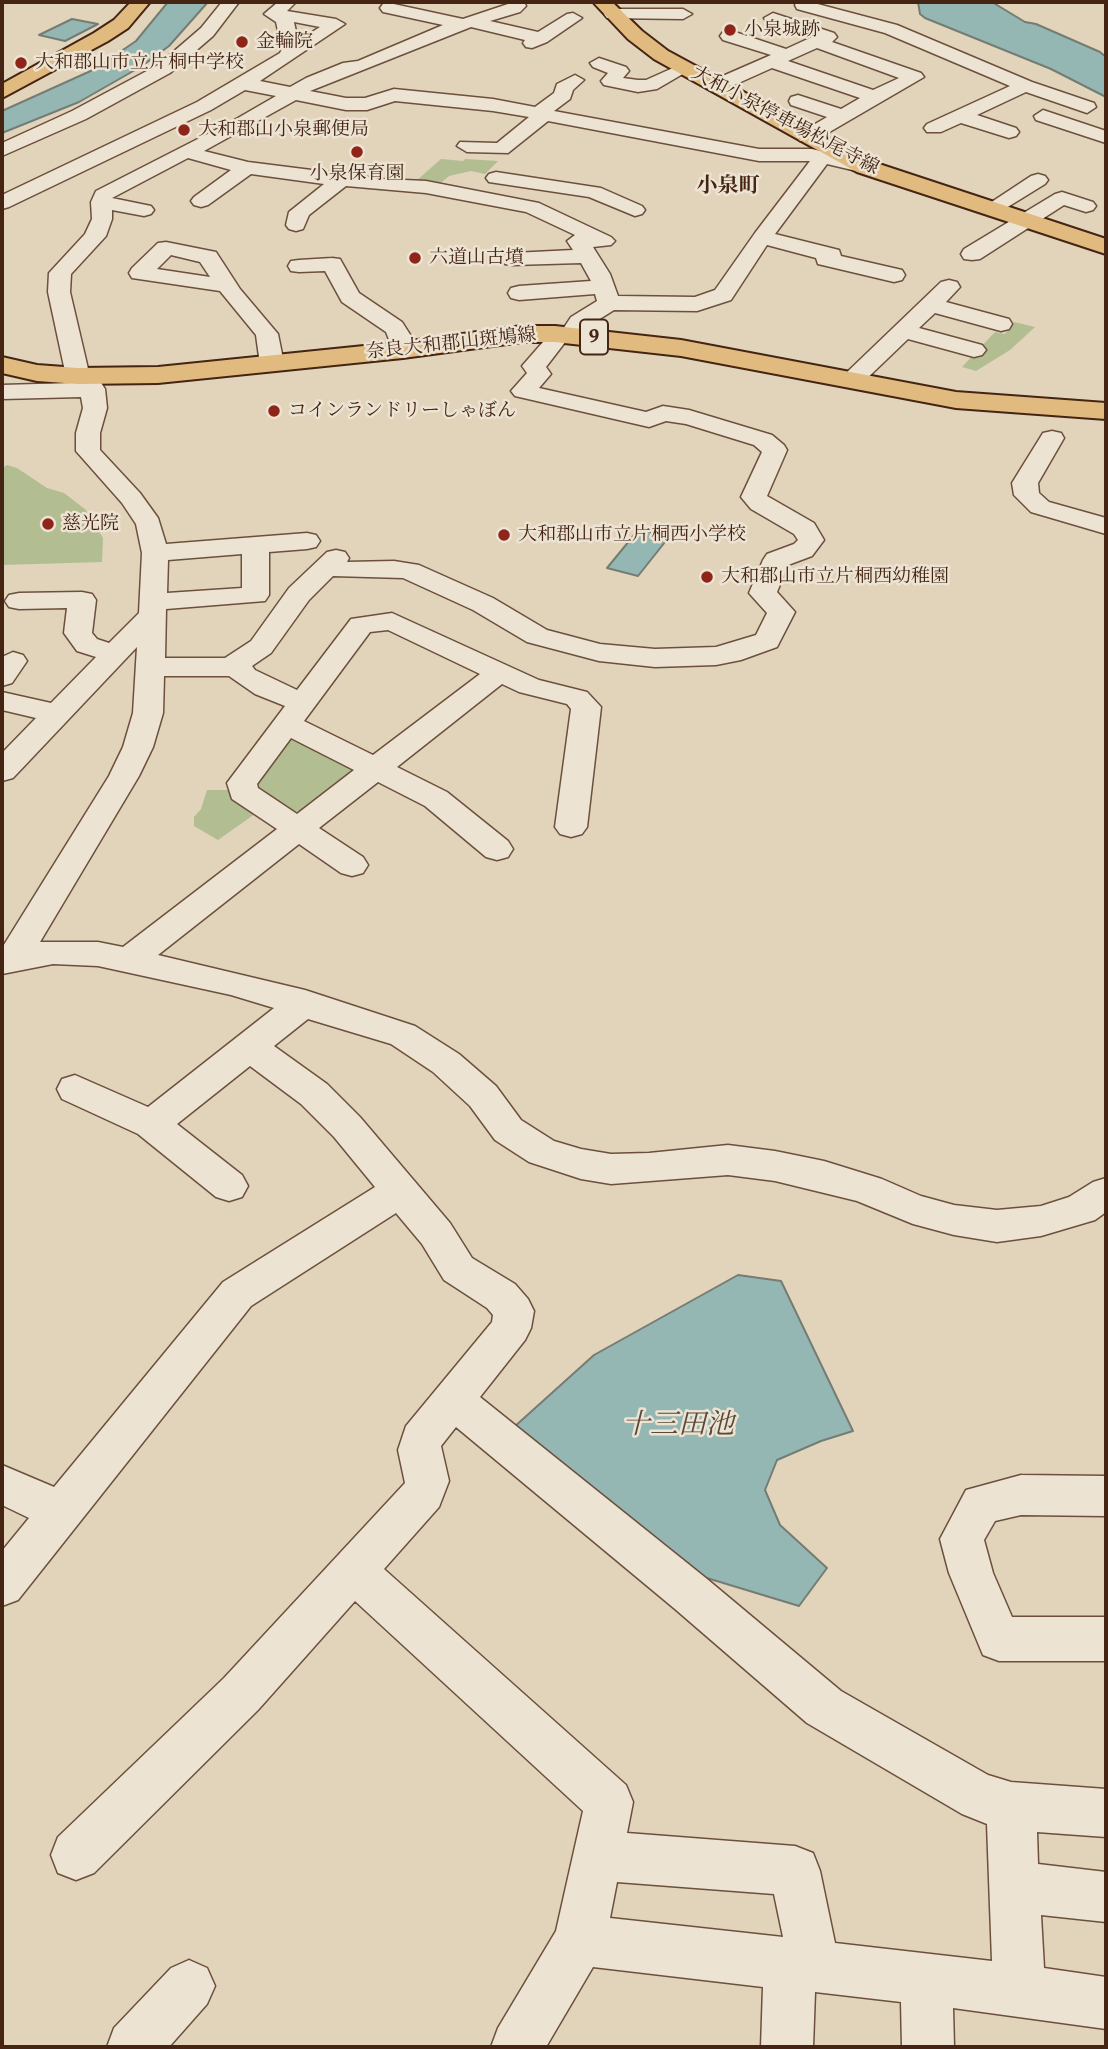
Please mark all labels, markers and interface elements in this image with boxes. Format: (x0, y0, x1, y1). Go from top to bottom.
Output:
place label: 小泉城跡 (744, 19, 820, 41)
marker: 小泉城跡 (722, 22, 738, 38)
place label: 金輪院 (256, 31, 313, 53)
marker: 金輪院 (234, 34, 250, 50)
place label: 大和郡山市立片桐中学校 (35, 52, 244, 74)
marker: 大和郡山市立片桐中学校 (13, 55, 29, 71)
street label: 大和小泉停車場松尾寺線 (687, 62, 883, 180)
place label: 大和郡山小泉郵便局 (198, 119, 369, 141)
marker: 大和郡山小泉郵便局 (176, 122, 192, 138)
marker: 小泉保育園 (349, 144, 365, 160)
place label: 小泉保育園 (310, 163, 404, 185)
district label: 小泉町 (697, 174, 759, 200)
place label: 六道山古墳 (429, 247, 524, 269)
marker: 六道山古墳 (407, 250, 423, 266)
road number: 9 (580, 320, 608, 354)
street label: 奈良大和郡山斑鳩線 (365, 324, 537, 364)
place label: コインランドリーしゃぼん (288, 400, 516, 422)
marker: コインランドリーしゃぼん (266, 403, 282, 419)
place label: 慈光院 (62, 513, 119, 535)
marker: 慈光院 (40, 516, 56, 532)
place label: 大和郡山市立片桐西小学校 (518, 524, 746, 546)
marker: 大和郡山市立片桐西小学校 (496, 527, 512, 543)
place label: 大和郡山市立片桐西幼稚園 (721, 566, 949, 588)
marker: 大和郡山市立片桐西幼稚園 (699, 569, 715, 585)
water label: 十三田池 (622, 1409, 734, 1443)

